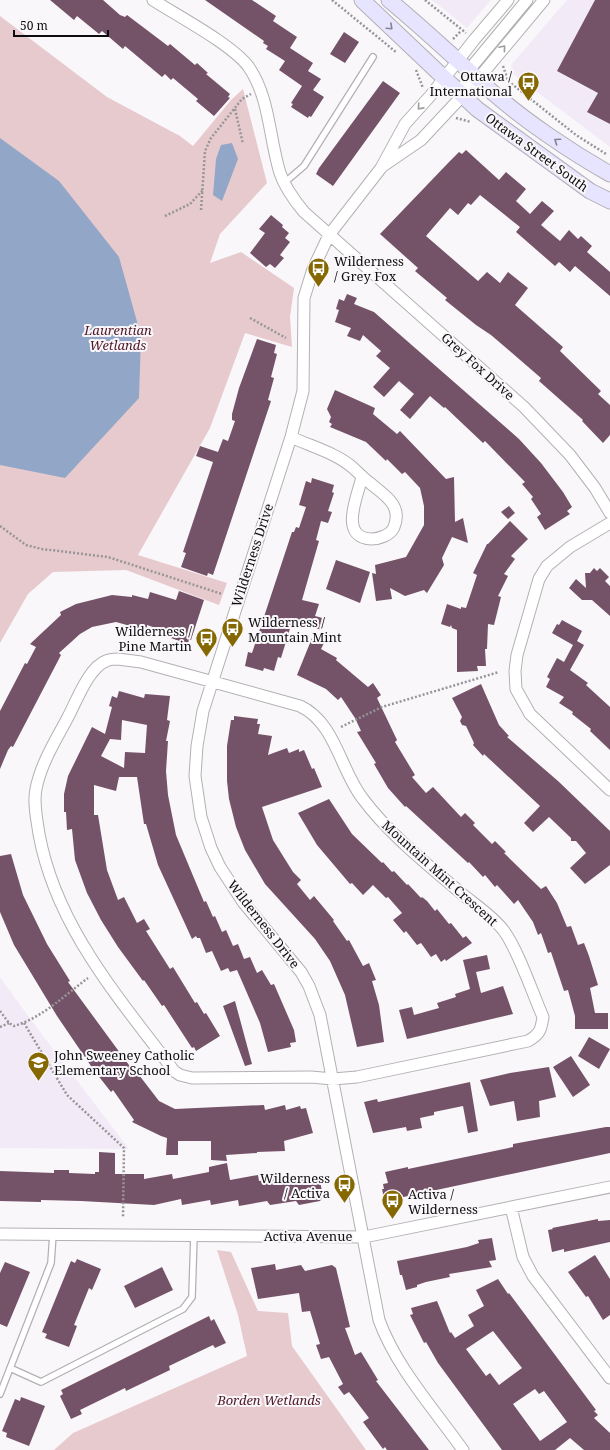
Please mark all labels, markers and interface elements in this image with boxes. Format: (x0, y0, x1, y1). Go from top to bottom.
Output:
scale bar (14, 12, 108, 38)
text: 50 m (20, 17, 48, 34)
one-way arrow (385, 22, 393, 29)
one-way arrow (498, 46, 505, 53)
place label: Ottawa / International (430, 67, 512, 100)
bus stop icon: Ottawa / International (515, 70, 541, 103)
one-way arrow (418, 103, 425, 110)
street label: Ottawa Street South (482, 108, 592, 196)
one-way arrow (555, 139, 562, 146)
place label: Wilderness / Grey Fox (334, 252, 404, 285)
bus stop icon: Wilderness / Grey Fox (305, 255, 331, 288)
park label: Laurentian Wetlands (83, 321, 152, 354)
street label: Grey Fox Drive (437, 328, 519, 404)
street label: Wilderness Drive (227, 501, 277, 609)
place label: Wilderness / Mountain Mint (248, 613, 342, 646)
bus stop icon: Wilderness / Mountain Mint (220, 616, 246, 649)
place label: Wilderness / Pine Martin (115, 622, 193, 655)
bus stop icon: Wilderness / Pine Martin (194, 625, 220, 658)
street label: Mountain Mint Crescent (378, 816, 502, 930)
street label: Wilderness Drive (224, 876, 304, 972)
place label: John Sweeney Catholic Elementary School (53, 1046, 195, 1079)
school or university icon: John Sweeney Catholic Elementary School (26, 1049, 52, 1082)
place label: Wilderness / Activa (260, 1169, 330, 1202)
bus stop icon: Wilderness / Activa (332, 1172, 358, 1205)
place label: Activa / Wilderness (408, 1185, 478, 1218)
bus stop icon: Activa / Wilderness (379, 1188, 405, 1221)
street label: Activa Avenue (264, 1227, 352, 1245)
park label: Borden Wetlands (216, 1391, 321, 1409)

